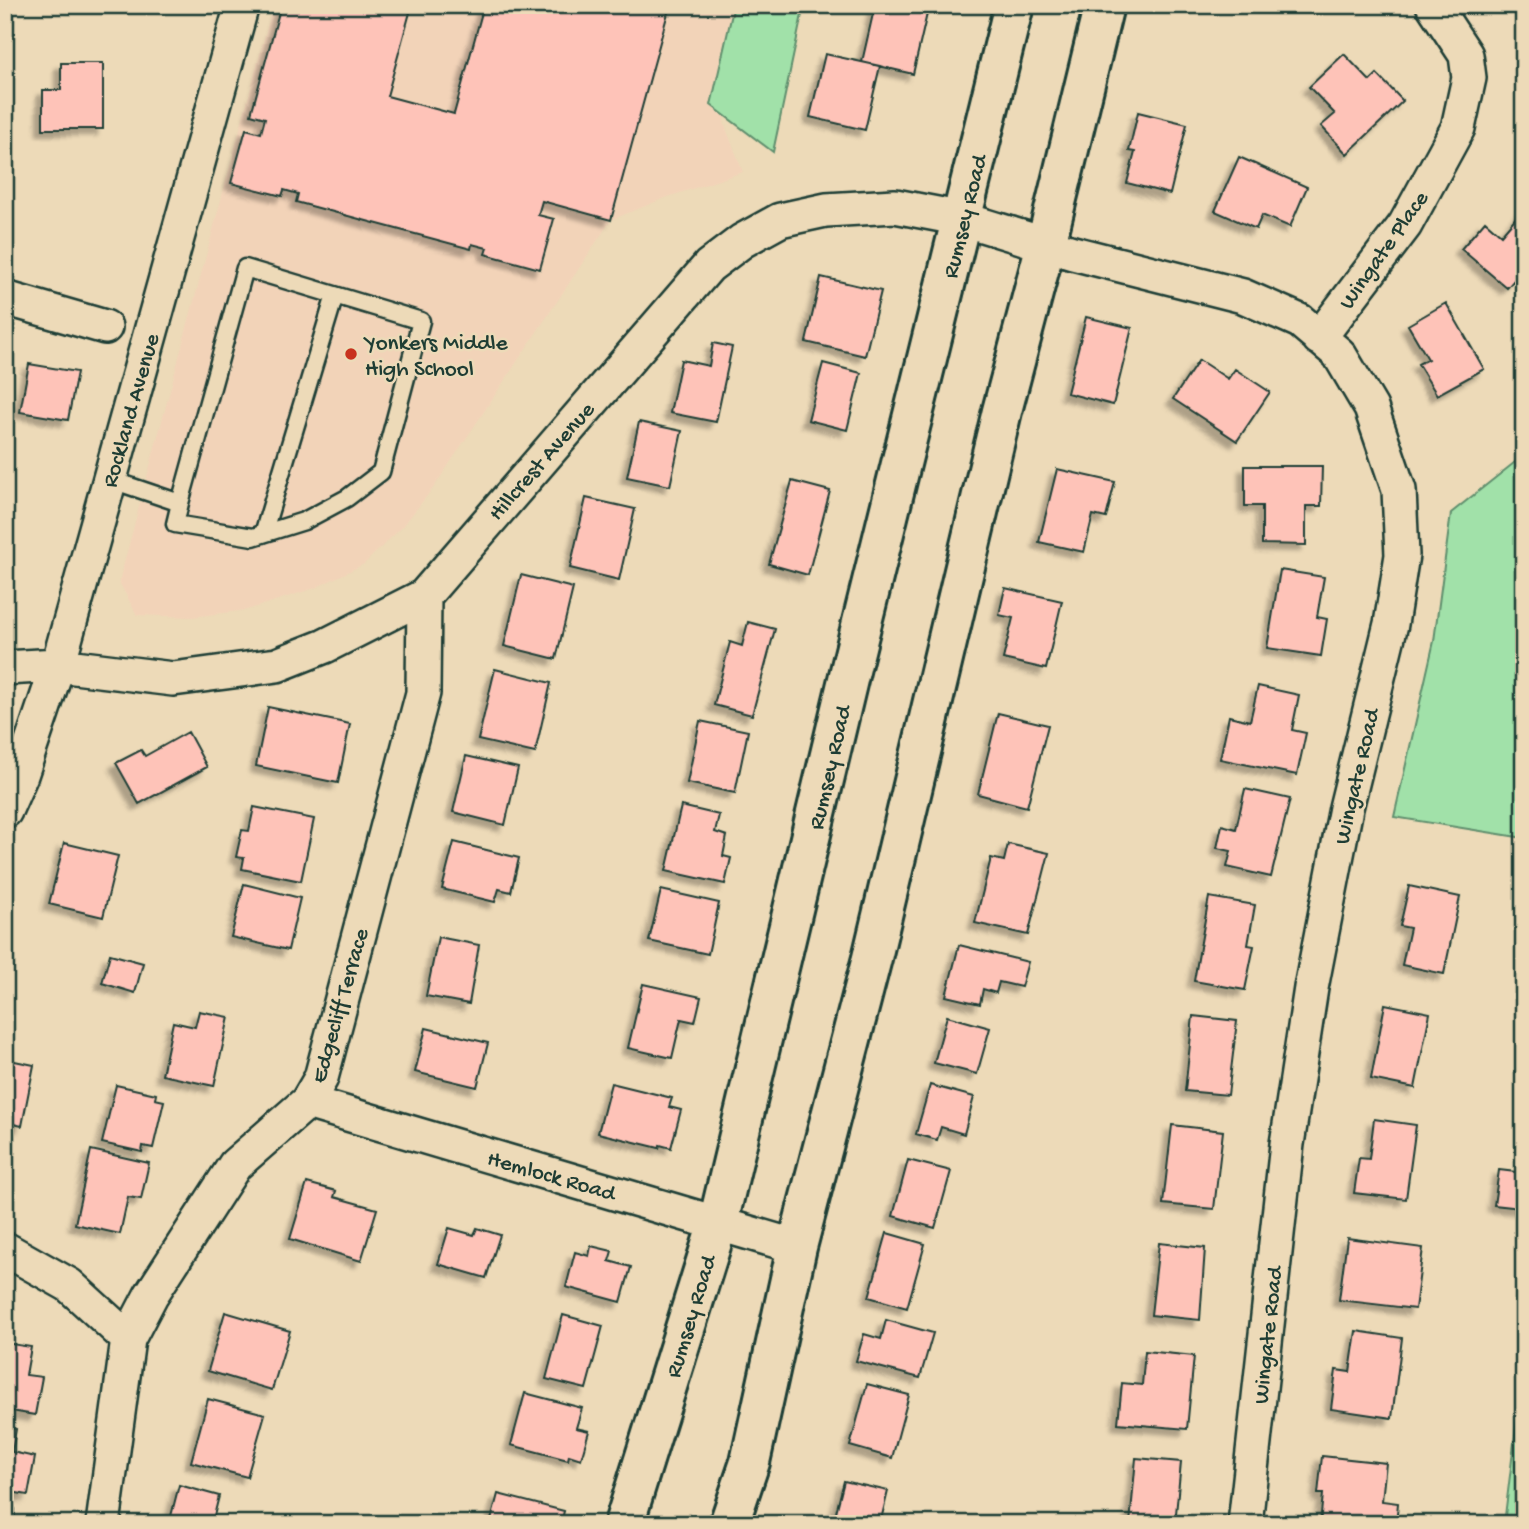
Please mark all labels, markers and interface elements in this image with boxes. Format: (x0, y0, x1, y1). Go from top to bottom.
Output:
street label: Rumsey Road (938, 151, 995, 281)
street label: Wingate Place (1334, 186, 1436, 315)
street label: Rockland Avenue (97, 330, 168, 491)
place label: Yonkers Middle High School (363, 331, 509, 384)
marker: Yonkers Middle High School (343, 346, 359, 362)
street label: Hillcrest Avenue (484, 397, 602, 527)
street label: Rumsey Road (804, 702, 859, 832)
street label: Wingate Road (1330, 705, 1387, 847)
street label: Edgecliff Terrace (306, 924, 377, 1086)
street label: Hemlock Road (484, 1146, 620, 1209)
street label: Rumsey Road (661, 1251, 724, 1381)
street label: Wingate Road (1249, 1264, 1290, 1406)

